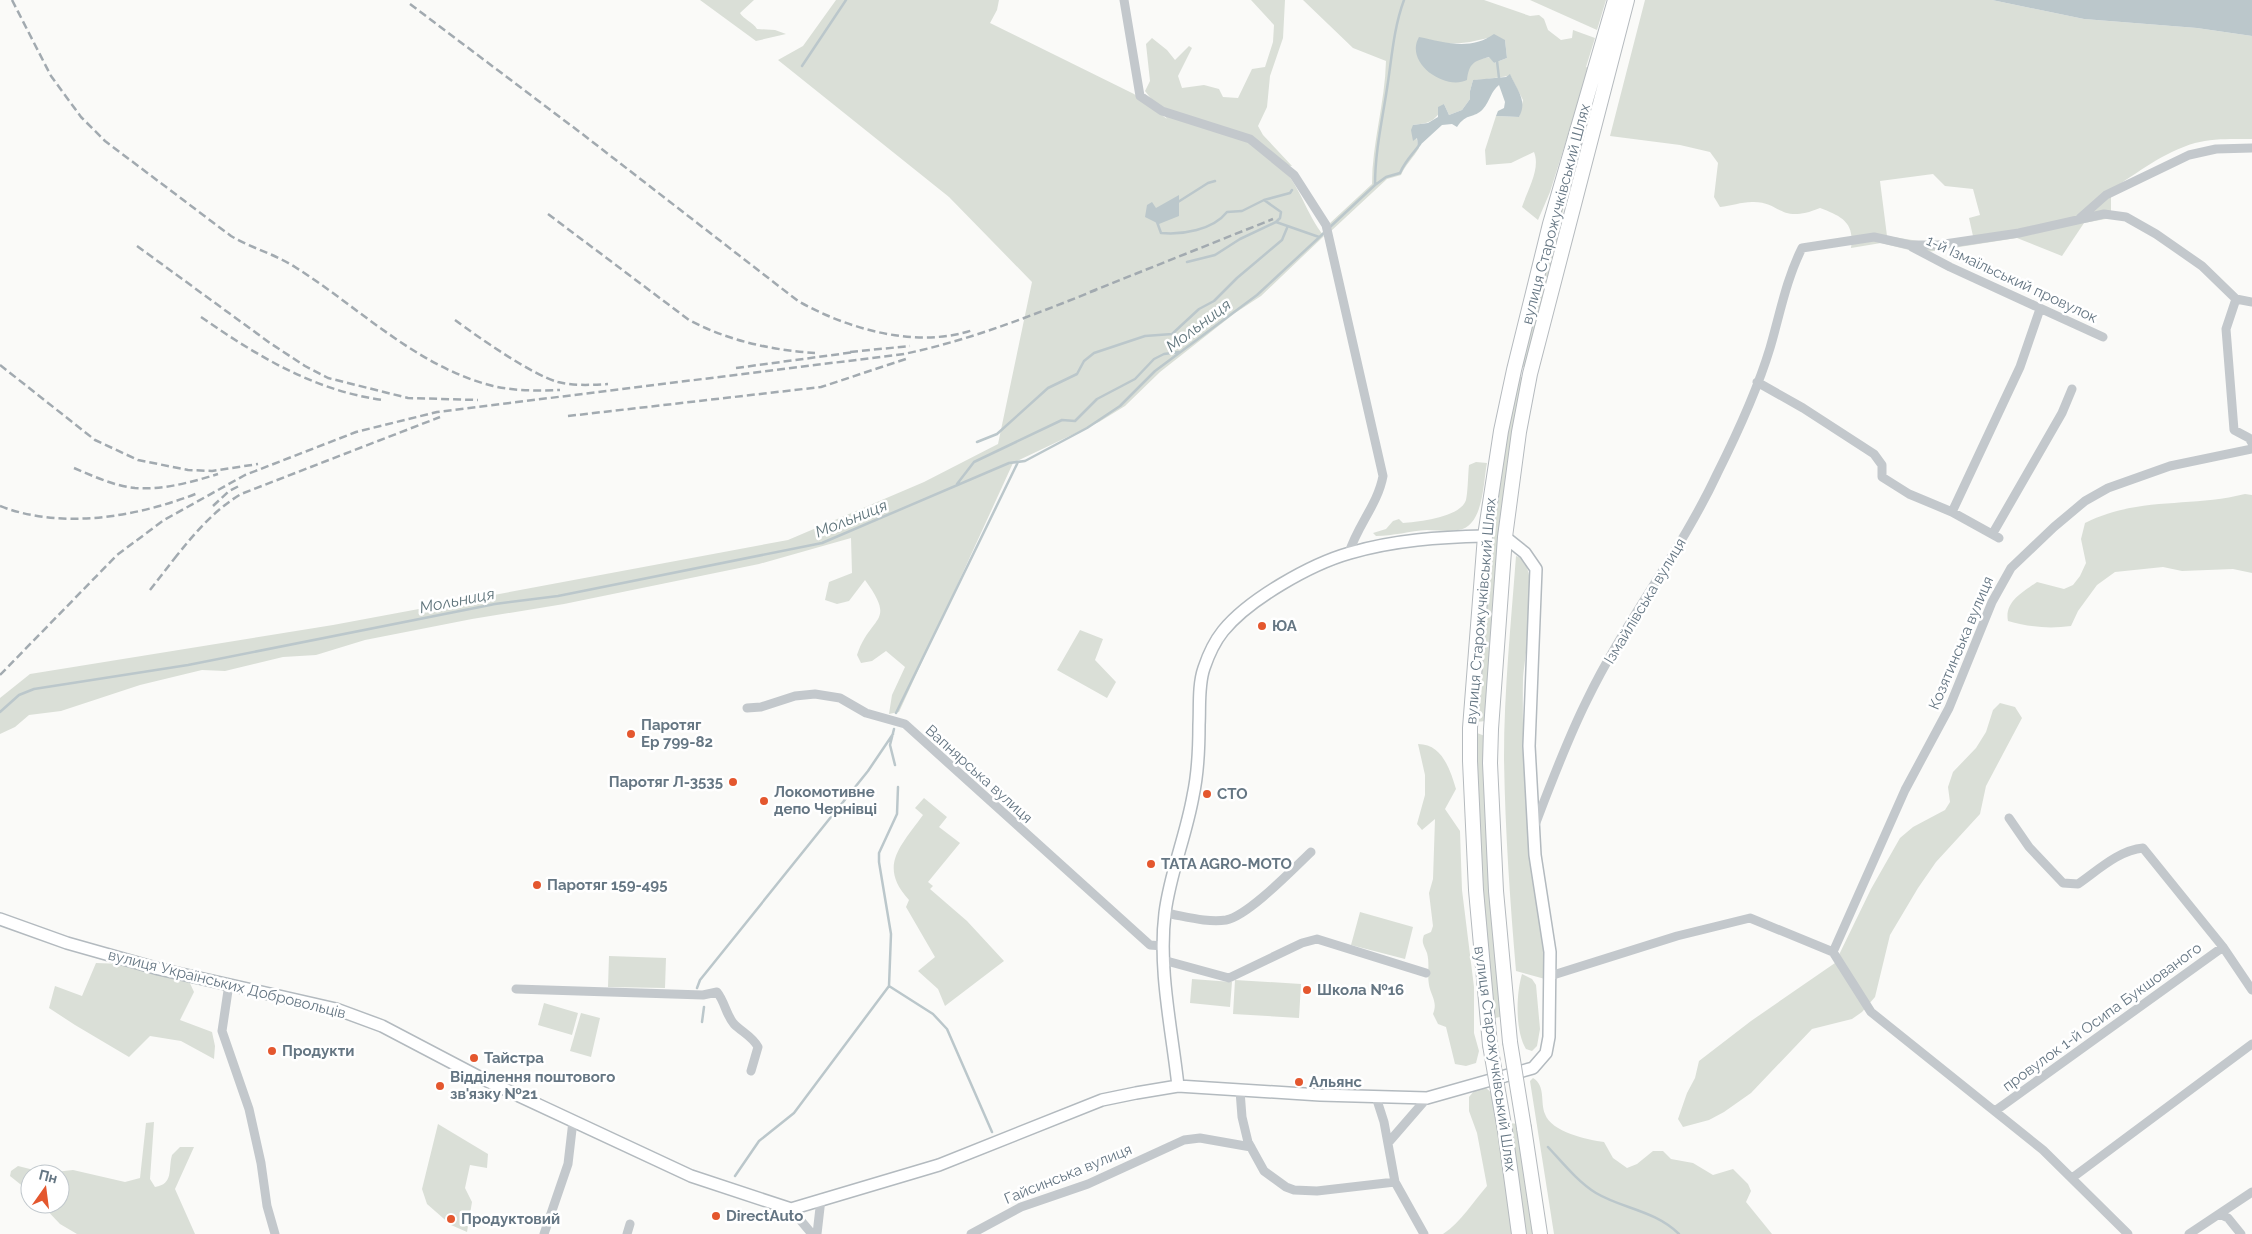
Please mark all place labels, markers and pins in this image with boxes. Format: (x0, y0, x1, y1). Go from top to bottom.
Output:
place label: ЮА (1272, 617, 1298, 635)
marker: ЮА (1256, 620, 1268, 632)
place label: Паротяг Ер 799-82 (641, 716, 713, 751)
marker: Паротяг Ер 799-82 (625, 728, 637, 740)
place label: Паротяг Л-3535 (609, 773, 723, 791)
marker: Паротяг Л-3535 (727, 776, 739, 788)
place label: Локомотивне депо Чернівці (774, 783, 877, 818)
place label: СТО (1217, 785, 1248, 803)
marker: СТО (1201, 788, 1213, 800)
marker: Локомотивне депо Чернівці (758, 795, 770, 807)
place label: TATA AGRO-MOTO (1161, 855, 1292, 873)
marker: TATA AGRO-MOTO (1145, 858, 1157, 870)
place label: Паротяг 159-495 (547, 876, 667, 894)
marker: Паротяг 159-495 (531, 879, 543, 891)
place label: Школа №16 (1317, 981, 1404, 999)
marker: Школа №16 (1301, 984, 1313, 996)
place label: Продукти (282, 1042, 354, 1060)
marker: Продукти (266, 1045, 278, 1057)
place label: Тайстра (484, 1049, 544, 1067)
marker: Тайстра (468, 1052, 480, 1064)
place label: Відділення поштового зв'язку №21 (450, 1068, 615, 1103)
place label: Альянс (1309, 1073, 1362, 1091)
marker: Альянс (1293, 1076, 1305, 1088)
marker: Відділення поштового зв'язку №21 (434, 1080, 446, 1092)
place label: DirectAuto (726, 1207, 803, 1225)
place label: Продуктовий (461, 1210, 560, 1228)
marker: DirectAuto (710, 1210, 722, 1222)
marker: Продуктовий (445, 1213, 457, 1225)

